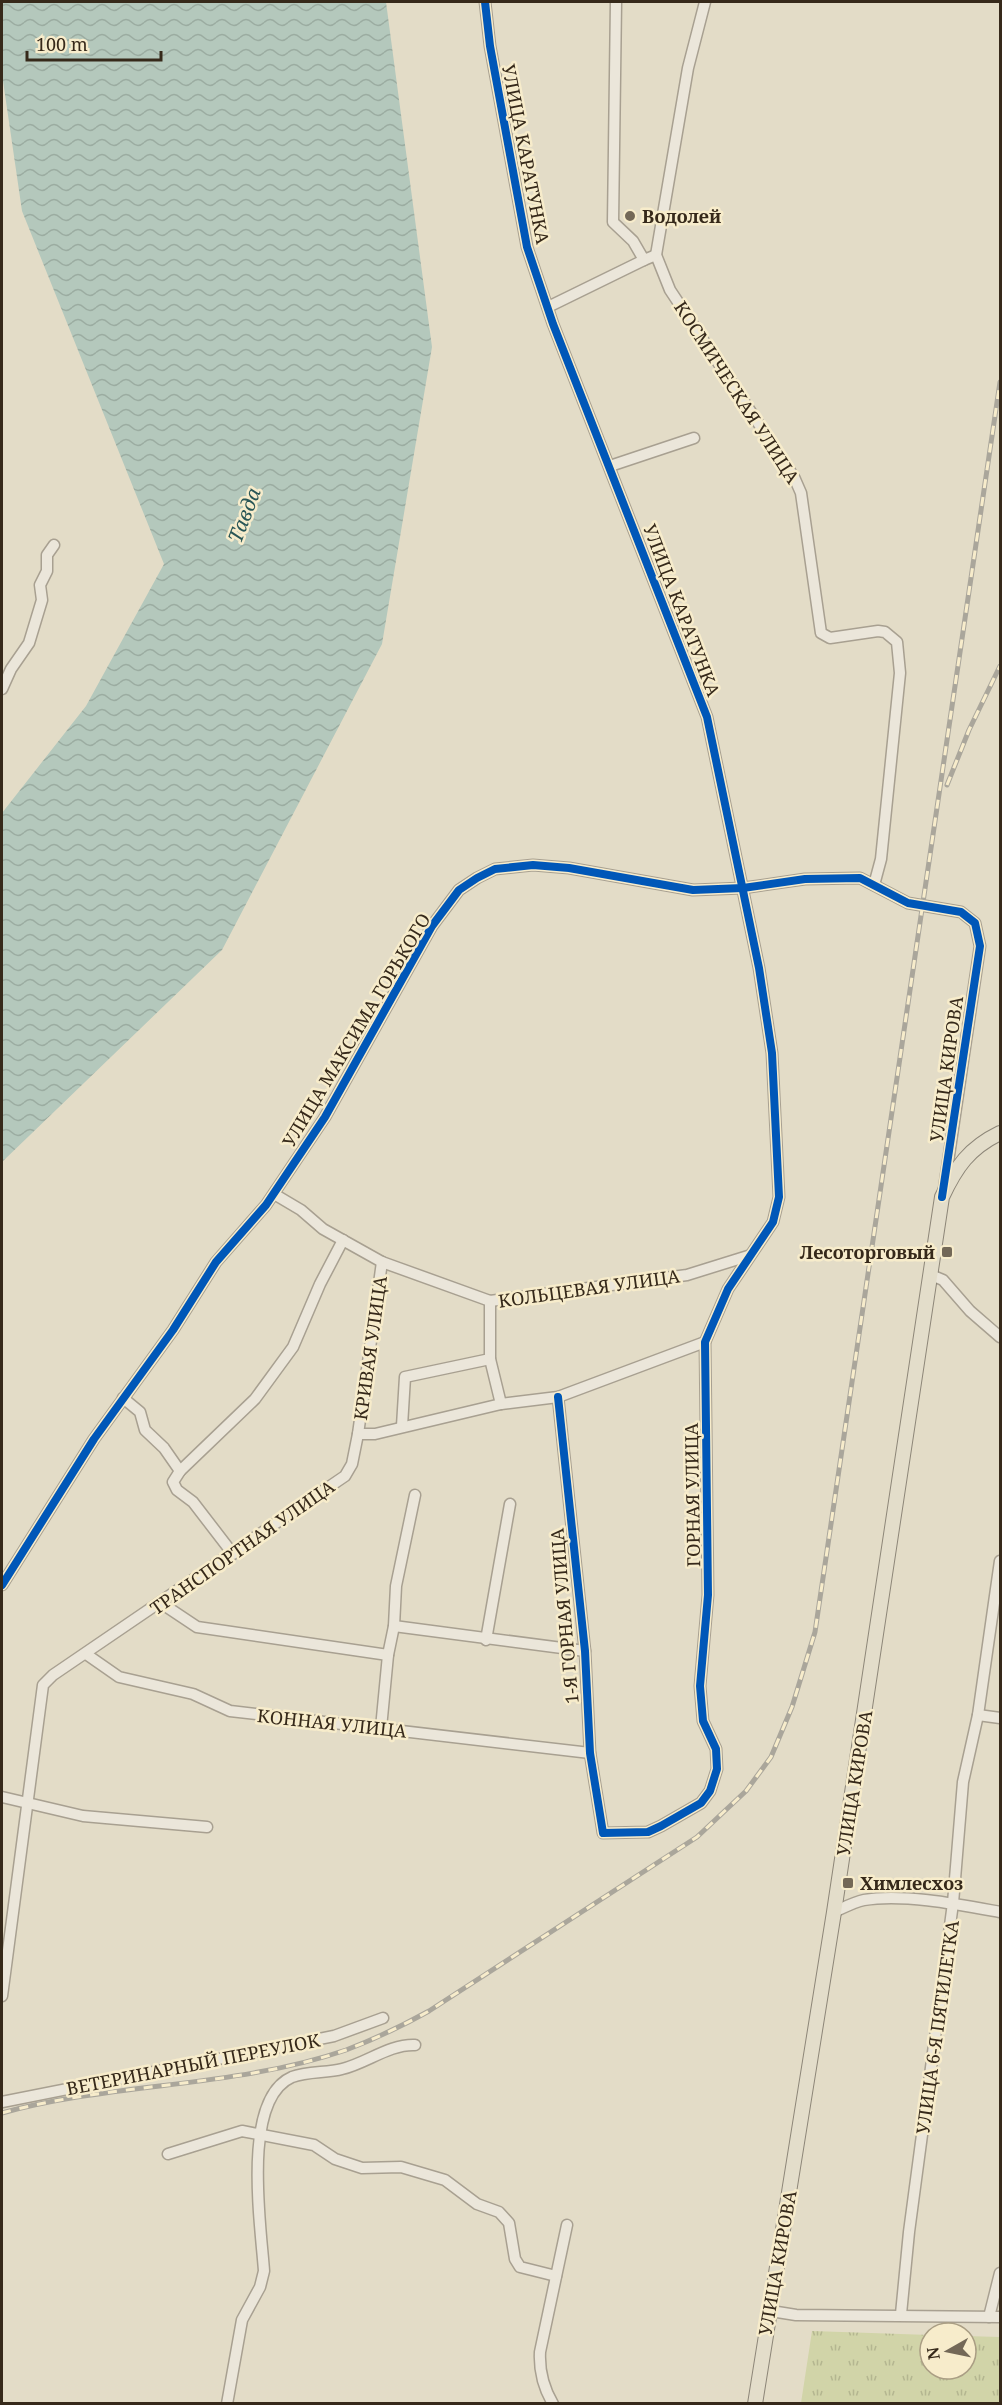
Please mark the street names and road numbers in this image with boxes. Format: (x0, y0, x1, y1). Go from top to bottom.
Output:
street label: УЛИЦА КАРАТУНКА (497, 62, 555, 246)
street label: КОСМИЧЕСКАЯ УЛИЦА (669, 296, 805, 488)
street label: УЛИЦА КАРАТУНКА (638, 520, 726, 700)
street label: УЛИЦА МАКСИМА ГОРЬКОГО (277, 909, 435, 1151)
street label: УЛИЦА КИРОВА (924, 994, 968, 1143)
street label: КОЛЬЦЕВАЯ УЛИЦА (497, 1263, 682, 1313)
street label: КРИВАЯ УЛИЦА (348, 1274, 392, 1422)
street label: ГОРНАЯ УЛИЦА (679, 1422, 705, 1567)
street label: ТРАНСПОРТНАЯ УЛИЦА (145, 1474, 339, 1620)
street label: 1-Я ГОРНАЯ УЛИЦА (544, 1527, 584, 1705)
street label: КОННАЯ УЛИЦА (256, 1703, 408, 1743)
street label: УЛИЦА КИРОВА (831, 1708, 877, 1857)
street label: УЛИЦА 6-Я ПЯТИЛЕТКА (910, 1918, 964, 2136)
street label: ВЕТЕРИНАРНЫЙ ПЕРЕУЛОК (64, 2028, 322, 2100)
street label: УЛИЦА КИРОВА (752, 2188, 802, 2337)

